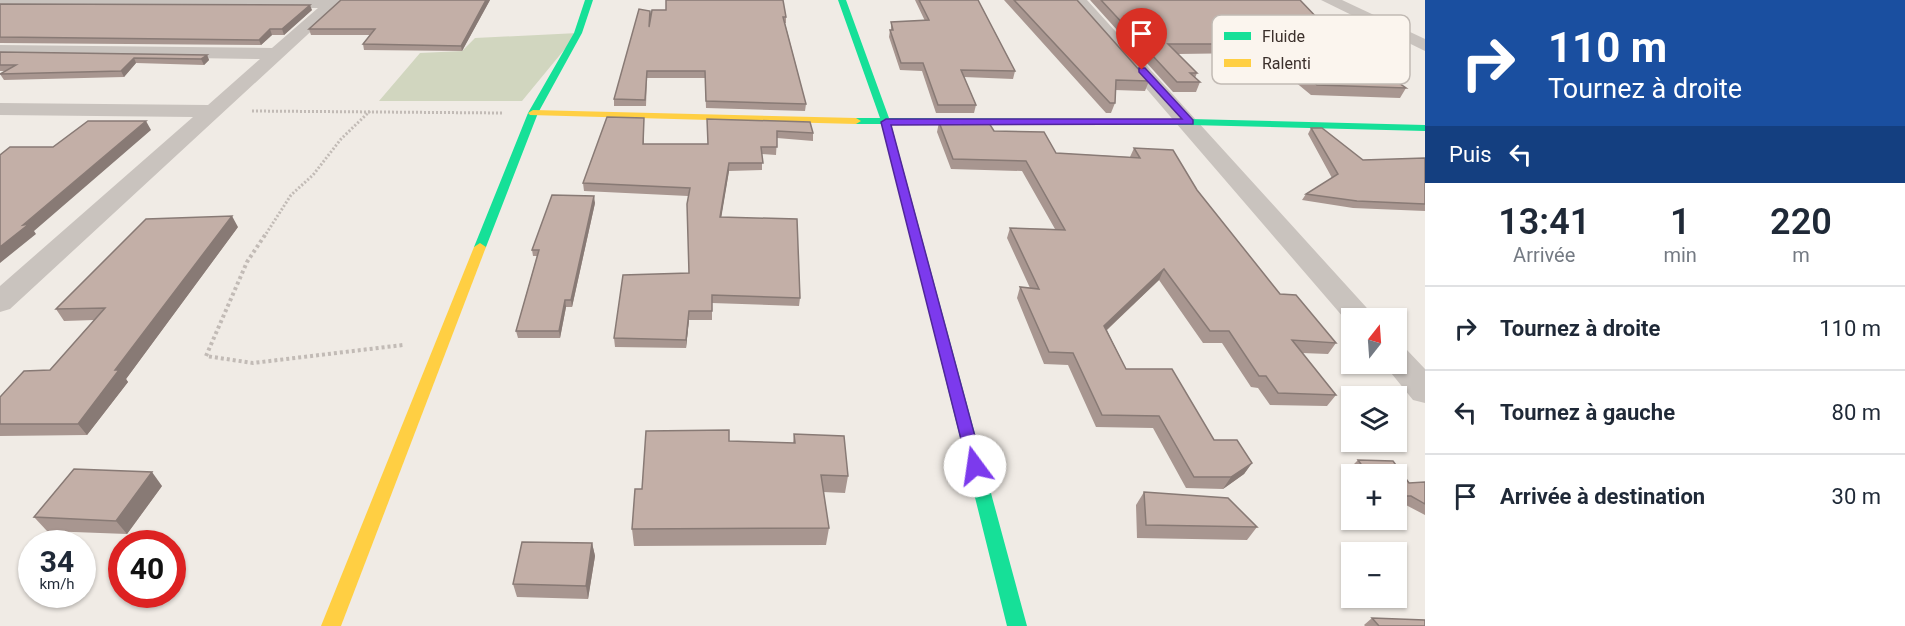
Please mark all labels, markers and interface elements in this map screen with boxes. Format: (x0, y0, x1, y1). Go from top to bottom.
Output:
pin (1116, 8, 1167, 70)
legend (1212, 15, 1410, 84)
icon: arrive (1125, 17, 1158, 50)
text: 110 m (1548, 23, 1667, 72)
icon: right (1449, 24, 1527, 102)
text: Fluide (1262, 27, 1305, 46)
text: Ralenti (1262, 54, 1311, 73)
text: Tournez à droite (1548, 73, 1742, 105)
icon: left (1504, 138, 1537, 171)
text: Puis (1449, 142, 1492, 167)
text: 13:41 (1498, 201, 1590, 243)
text: 1 (1670, 201, 1690, 243)
text: 220 (1770, 201, 1832, 243)
text: Arrivée (1513, 243, 1575, 267)
text: min (1663, 243, 1697, 267)
text: m (1792, 243, 1810, 267)
north arrow (1341, 308, 1407, 374)
map controls (1341, 308, 1407, 608)
icon: right (1449, 312, 1482, 345)
text: Tournez à droite (1500, 316, 1660, 341)
text: 110 m (1819, 316, 1881, 341)
button: layers (1341, 386, 1407, 452)
icon: left (1449, 396, 1482, 429)
text: Tournez à gauche (1500, 400, 1675, 425)
text: 80 m (1832, 400, 1881, 425)
position arrow (943, 434, 1007, 498)
button: + (1341, 464, 1407, 530)
icon: arrive (1449, 480, 1482, 513)
text: Arrivée à destination (1500, 484, 1705, 509)
text: 30 m (1832, 484, 1881, 509)
speed limit sign: 40 (108, 530, 186, 608)
button: − (1341, 542, 1407, 608)
text: 34 (40, 544, 74, 579)
text: km/h (39, 575, 75, 593)

